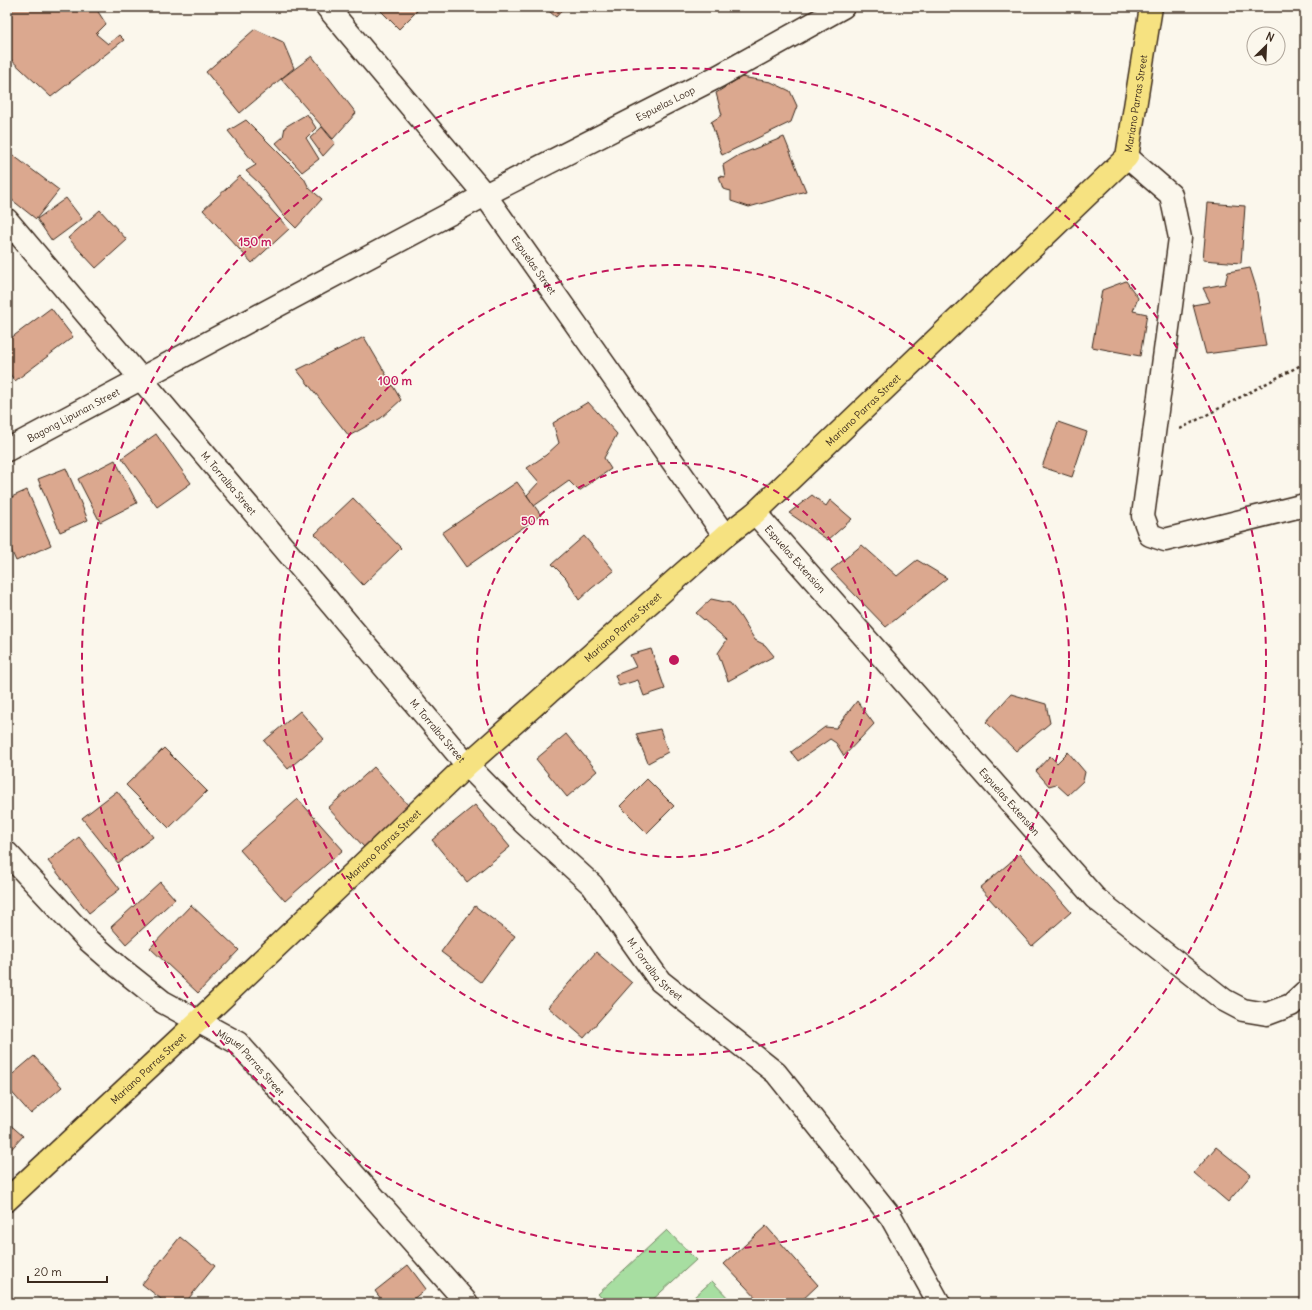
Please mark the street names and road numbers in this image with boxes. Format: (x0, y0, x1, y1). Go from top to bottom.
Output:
street label: Mariano Parras Street (1122, 53, 1150, 153)
street label: Espuelas Loop (634, 83, 697, 124)
street label: Espuelas Street (509, 233, 559, 298)
street label: Mariano Parras Street (823, 371, 904, 449)
street label: Bagong Lipunan Street (25, 385, 122, 445)
street label: M. Torralba Street (198, 449, 259, 518)
street label: Espuelas Extension (762, 523, 828, 596)
street label: Mariano Parras Street (582, 589, 664, 665)
street label: M. Torralba Street (407, 696, 468, 766)
street label: Espuelas Extension (976, 765, 1043, 838)
street label: Mariano Parras Street (343, 806, 424, 884)
street label: M. Torralba Street (624, 935, 686, 1004)
street label: Miguel Parras Street (214, 1027, 288, 1099)
street label: Mariano Parras Street (108, 1030, 189, 1107)

